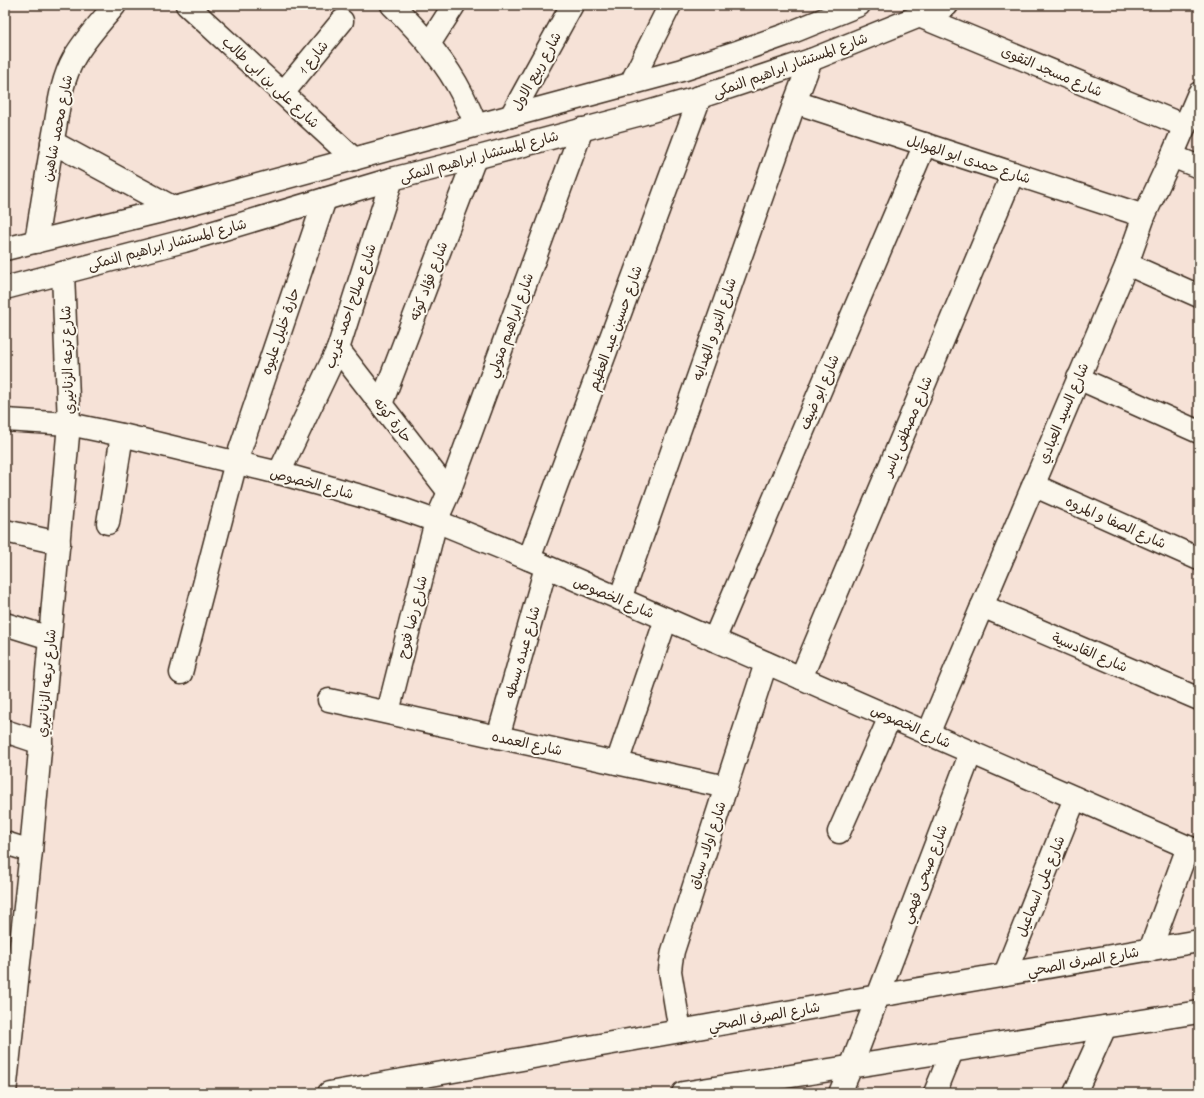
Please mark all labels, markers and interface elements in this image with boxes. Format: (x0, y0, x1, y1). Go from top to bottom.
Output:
street label: شارع ربيع الاول (507, 28, 568, 115)
street label: شارع المستشار ابراهيم النمكى (710, 29, 871, 104)
street label: شارع على بن ابى طالب (217, 32, 323, 134)
street label: شارع 1 (294, 36, 334, 79)
street label: شارع مسجد التقوى (998, 42, 1105, 103)
street label: شارع محمد شاهين (38, 73, 79, 183)
street label: شارع المستشار ابراهيم النمكى (397, 126, 561, 189)
street label: شارع حمدى ابو الهوايل (904, 130, 1033, 190)
street label: شارع المستشار ابراهيم النمكى (85, 214, 249, 277)
street label: شارع فؤاد كوته (405, 239, 454, 324)
street label: شارع صلاح احمد غريب (320, 241, 383, 372)
street label: شارع حسين عبد العظيم (584, 263, 649, 394)
street label: شارع ابراهيم متولي (483, 270, 541, 381)
street label: شارع النور و الهدايه (688, 275, 743, 384)
street label: حارة خليل عليوه (257, 285, 306, 378)
street label: شارع ترعه الزنانيري (56, 305, 81, 415)
street label: شارع ابو ضيف (795, 352, 846, 434)
street label: شارع السيد العبادي (1034, 360, 1095, 467)
street label: شارع مصطفى ياسر (877, 373, 939, 481)
street label: حارة كوته (367, 394, 416, 448)
street label: شارع الخصوص (267, 463, 356, 506)
street label: شارع الصفا و المروه (1062, 492, 1169, 555)
street label: شارع الخصوص (570, 572, 657, 625)
street label: شارع رضا فتوح (393, 574, 434, 661)
street label: شارع عبده بسطه (500, 604, 547, 701)
street label: شارع ترعه الزنانيري (32, 628, 63, 738)
street label: شارع القادسية (1048, 628, 1130, 679)
street label: شارع الخصوص (867, 700, 954, 754)
street label: شارع العمده (489, 727, 564, 762)
street label: شارع اولاد سباق (684, 799, 733, 892)
street label: شارع صبحى فهمي (897, 822, 955, 927)
street label: شارع على اسماعيل (1012, 833, 1071, 940)
street label: شارع الصرف الصحي (1026, 942, 1141, 984)
street label: شارع الصرف الصحي (707, 997, 822, 1039)

